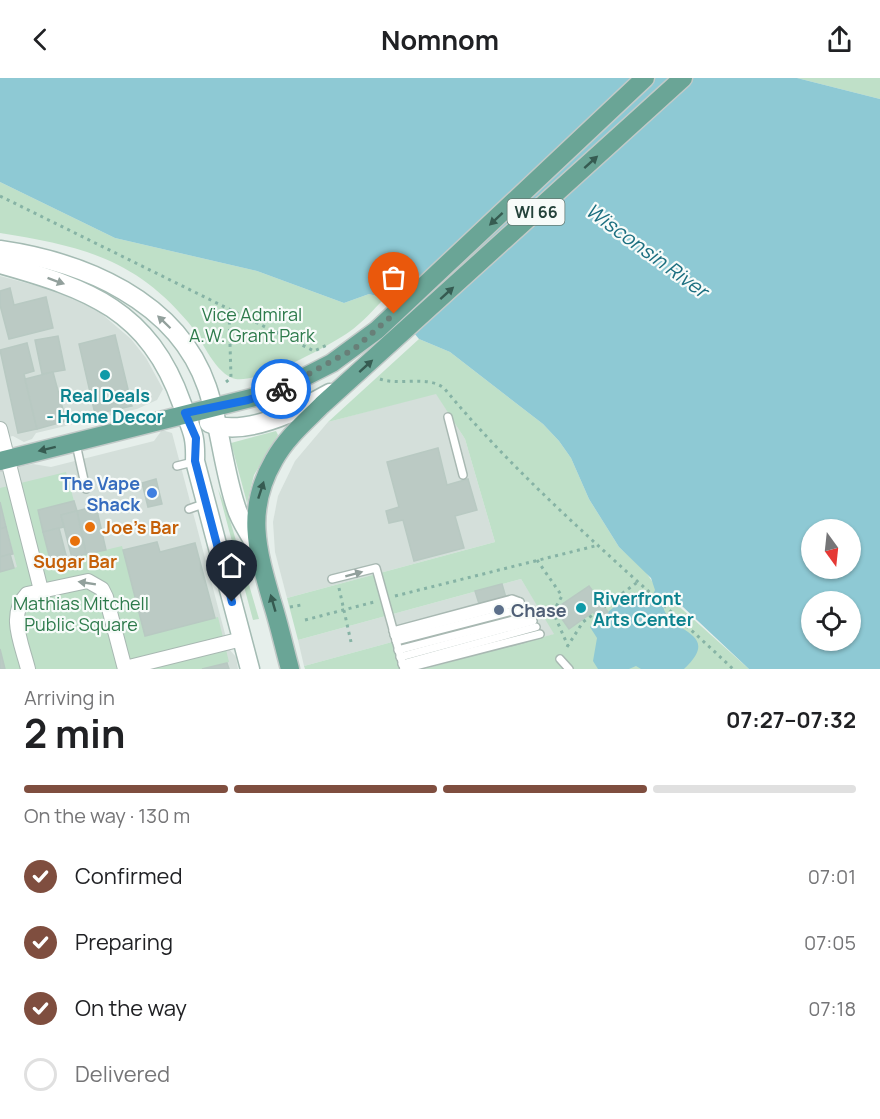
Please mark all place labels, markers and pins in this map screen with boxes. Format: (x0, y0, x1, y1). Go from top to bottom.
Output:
pin (368, 252, 419, 314)
marker: Real Deals - Home Decor (98, 368, 112, 382)
place label: Real Deals - Home Decor (46, 383, 164, 428)
place label: The Vape Shack (60, 471, 141, 516)
marker: The Vape Shack (145, 486, 159, 500)
place label: Joe's Bar (102, 515, 179, 539)
marker: Joe's Bar (83, 520, 97, 534)
marker: Sugar Bar (68, 534, 82, 548)
pin (206, 540, 257, 602)
place label: Sugar Bar (33, 549, 117, 573)
place label: Riverfront Arts Center (593, 586, 694, 631)
place label: Chase (511, 598, 567, 622)
marker: Riverfront Arts Center (574, 601, 588, 615)
marker: Chase (492, 603, 506, 617)

